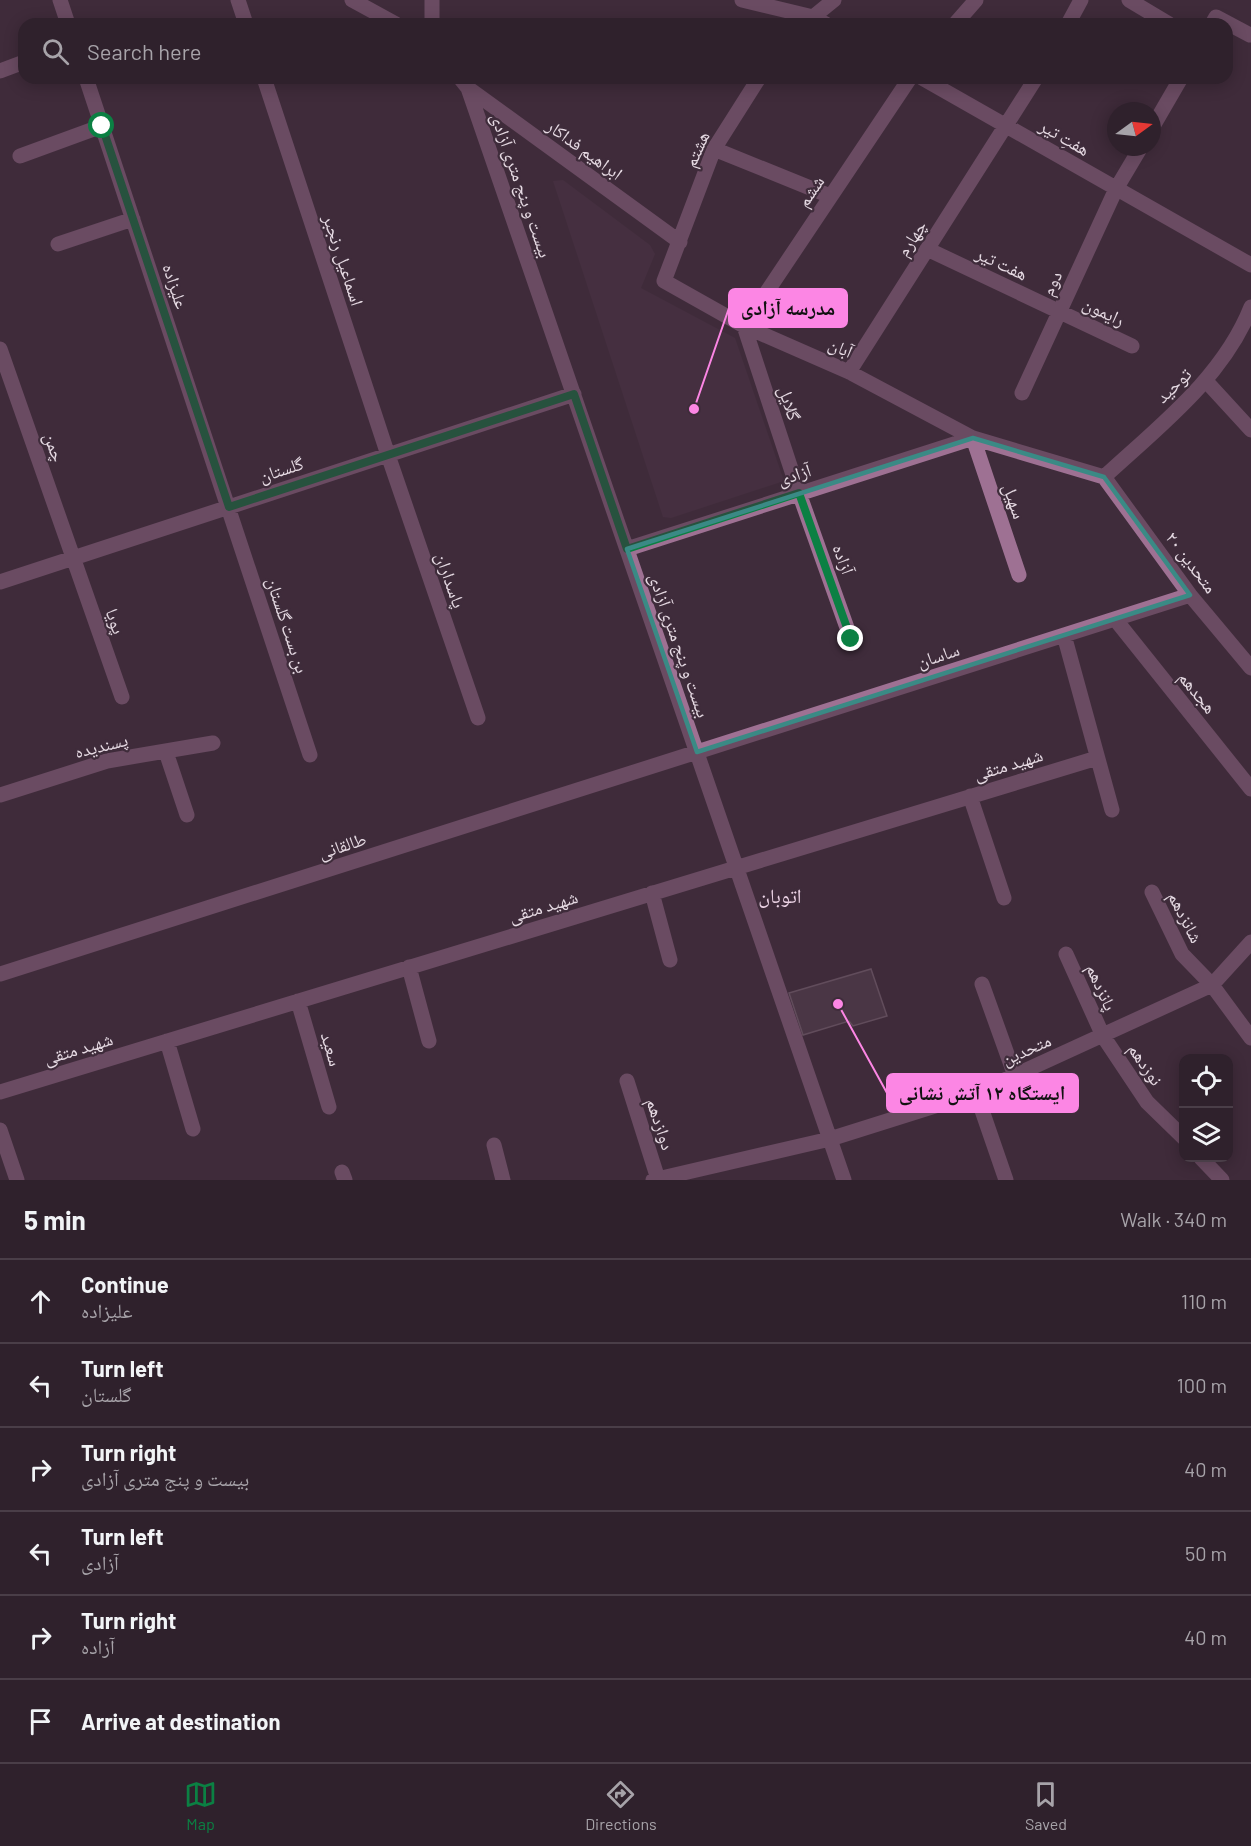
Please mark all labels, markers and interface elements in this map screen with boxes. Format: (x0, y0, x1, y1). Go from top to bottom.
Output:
search box (18, 18, 1233, 84)
icon: search (39, 35, 72, 68)
text: Search here (87, 38, 201, 64)
north arrow (1107, 102, 1161, 156)
street label: بیست و پنج متری آزادی (485, 110, 557, 261)
route start (88, 112, 114, 138)
street label: ابراهیم فداکار (541, 113, 627, 186)
street label: هفتِ تیر (1035, 113, 1094, 160)
street label: هشتم (678, 128, 715, 171)
street label: ششم (792, 171, 830, 212)
street label: اسماعیل رنجبر (318, 211, 369, 309)
street label: چهارم (891, 216, 932, 261)
street label: هفت تیر (972, 241, 1031, 285)
street label: علیزاده (158, 261, 194, 312)
street label: دوم (1036, 267, 1068, 300)
callout: مدرسه آزادی (729, 289, 847, 327)
street label: رایمون (1079, 292, 1129, 331)
text: مدرسه آزادی (741, 295, 835, 320)
street label: آبان (825, 332, 857, 363)
street label: توحید (1151, 363, 1196, 407)
street label: گلایل (773, 383, 806, 424)
street label: چمن (39, 430, 70, 465)
street label: گلستان (256, 451, 307, 487)
street label: آزادی (774, 458, 814, 491)
street label: سهیل (998, 480, 1031, 522)
street label: متحدین ۲۰ (1161, 527, 1222, 598)
street label: آزاده (828, 541, 860, 577)
street label: پاسداران (430, 549, 471, 611)
street label: بیست و پنج متری آزادی (643, 570, 715, 721)
street label: بن بست گلستان (261, 574, 314, 676)
street label: پویا (100, 605, 131, 637)
route end (837, 625, 863, 651)
street label: ساسان (914, 638, 962, 673)
street label: هجدهم (1173, 666, 1222, 719)
street label: پسندیده (72, 728, 130, 763)
street label: شهید متقی (971, 743, 1046, 786)
street label: طالقانی (315, 827, 369, 864)
district label: اتوبان (758, 883, 802, 908)
street label: شهید متقی (506, 885, 581, 928)
street label: شانزدهم (1162, 888, 1208, 947)
street label: پانزدهم (1080, 960, 1122, 1015)
street label: شهید متقی (41, 1027, 116, 1070)
street label: متحدین (998, 1028, 1055, 1071)
street label: سعید (316, 1029, 347, 1069)
street label: نوزدهم (1122, 1039, 1168, 1091)
map controls (1179, 1054, 1233, 1162)
button: locate (1179, 1054, 1233, 1108)
callout: ایستگاه ۱۲ آتش نشانی (887, 1074, 1078, 1112)
text: ایستگاه ۱۲ آتش نشانی (899, 1080, 1065, 1106)
street label: دوازدهم (640, 1095, 680, 1153)
button: layers (1179, 1108, 1233, 1162)
text: 5 min (24, 1204, 86, 1235)
text: Walk · 340 m (1120, 1207, 1227, 1231)
text: Continue (81, 1271, 169, 1297)
icon: ahead (24, 1285, 57, 1318)
text: 110 m (1181, 1289, 1227, 1313)
text: علیزاده (81, 1298, 132, 1322)
text: Turn left (81, 1355, 164, 1381)
icon: left (24, 1369, 57, 1402)
text: 100 m (1177, 1373, 1227, 1397)
text: گلستان (81, 1382, 131, 1406)
text: Turn right (81, 1439, 176, 1465)
icon: right (24, 1453, 57, 1486)
text: 40 m (1184, 1457, 1227, 1481)
text: بیست و پنج متری آزادی (81, 1466, 249, 1490)
text: Turn left (81, 1523, 164, 1549)
icon: left (24, 1537, 57, 1570)
text: 50 m (1185, 1541, 1227, 1565)
text: آزادی (81, 1550, 119, 1574)
text: Turn right (81, 1607, 176, 1633)
icon: right (24, 1621, 57, 1654)
text: 40 m (1184, 1625, 1227, 1649)
text: آزاده (81, 1634, 115, 1658)
icon: arrive (24, 1705, 57, 1738)
text: Arrive at destination (81, 1708, 280, 1734)
tab: Map (184, 1778, 217, 1833)
tab: Directions (585, 1778, 657, 1833)
tab: Saved (1025, 1778, 1067, 1833)

